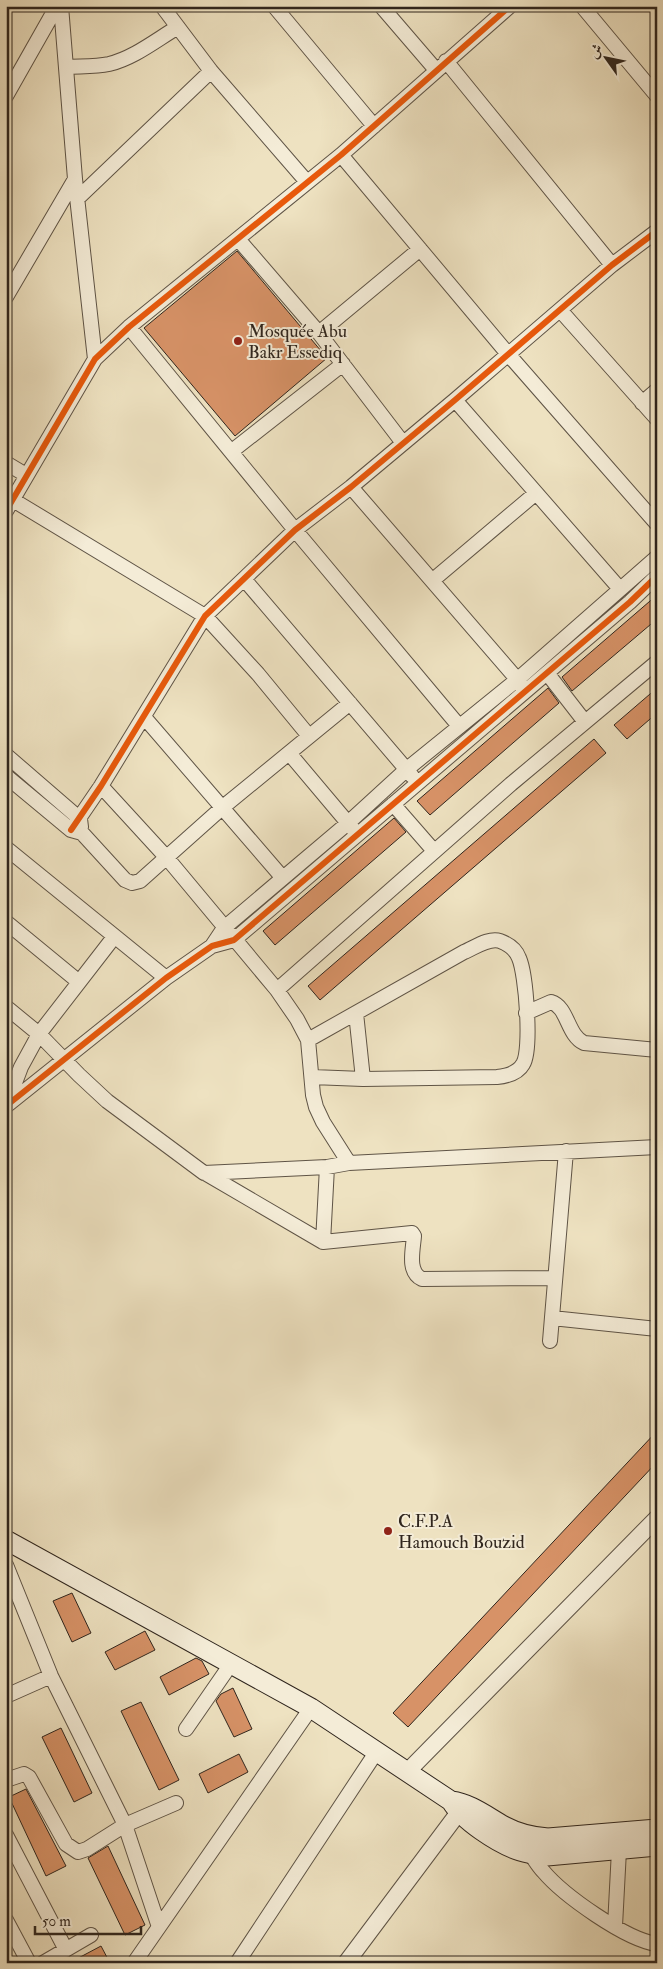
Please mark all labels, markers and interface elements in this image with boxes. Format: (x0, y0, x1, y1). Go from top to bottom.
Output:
north arrow (580, 32, 630, 82)
text: ش (585, 41, 606, 62)
place label: Mosquée Abu Bakr Essediq (248, 320, 347, 364)
marker: Mosquée Abu Bakr Essediq (232, 335, 244, 347)
place label: C.F.P.A Hamouch Bouzid (398, 1510, 525, 1554)
marker: C.F.P.A Hamouch Bouzid (382, 1525, 394, 1537)
scale bar (35, 1904, 141, 1936)
text: 50 m (42, 1912, 71, 1931)

